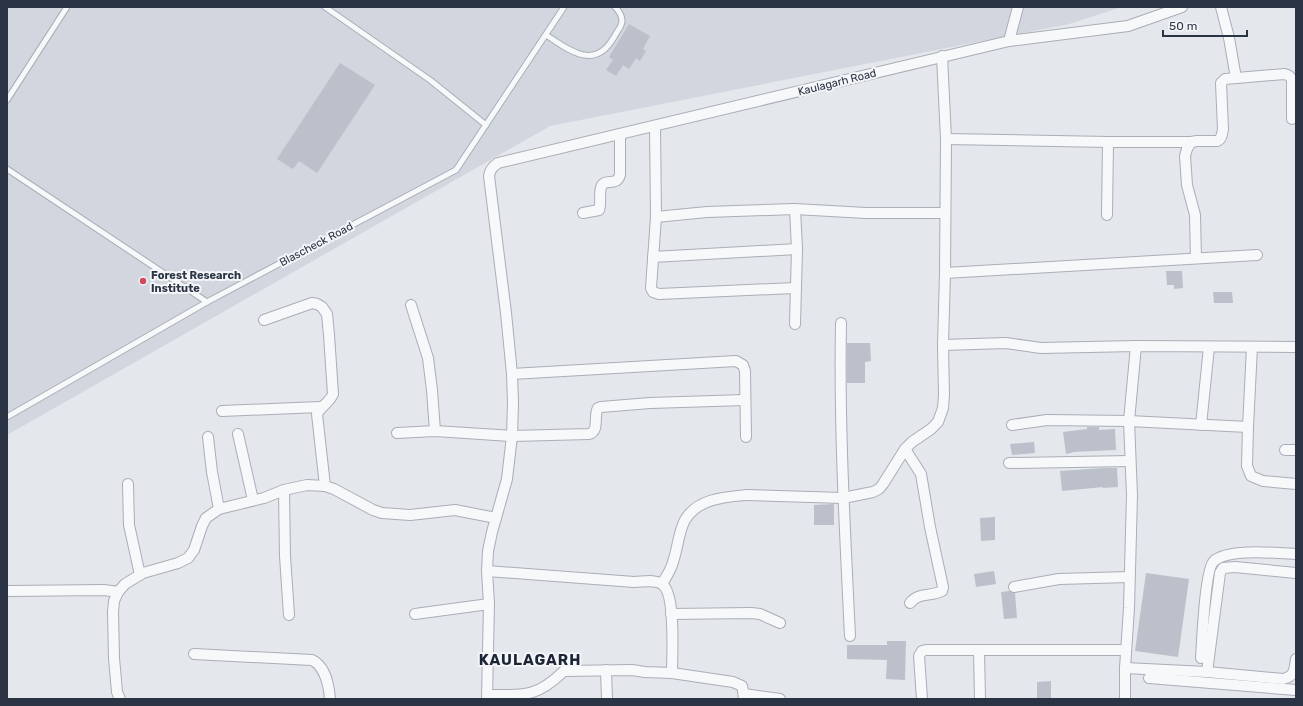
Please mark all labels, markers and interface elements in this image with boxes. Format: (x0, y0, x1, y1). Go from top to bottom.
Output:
scale bar (1163, 12, 1247, 38)
text: 50 m (1169, 19, 1197, 33)
street label: Kaulagarh Road (797, 66, 878, 99)
street label: Blascheck Road (277, 220, 355, 269)
place label: Forest Research Institute (151, 269, 241, 295)
marker: Forest Research Institute (138, 276, 148, 286)
district label: KAULAGARH (479, 651, 581, 669)

